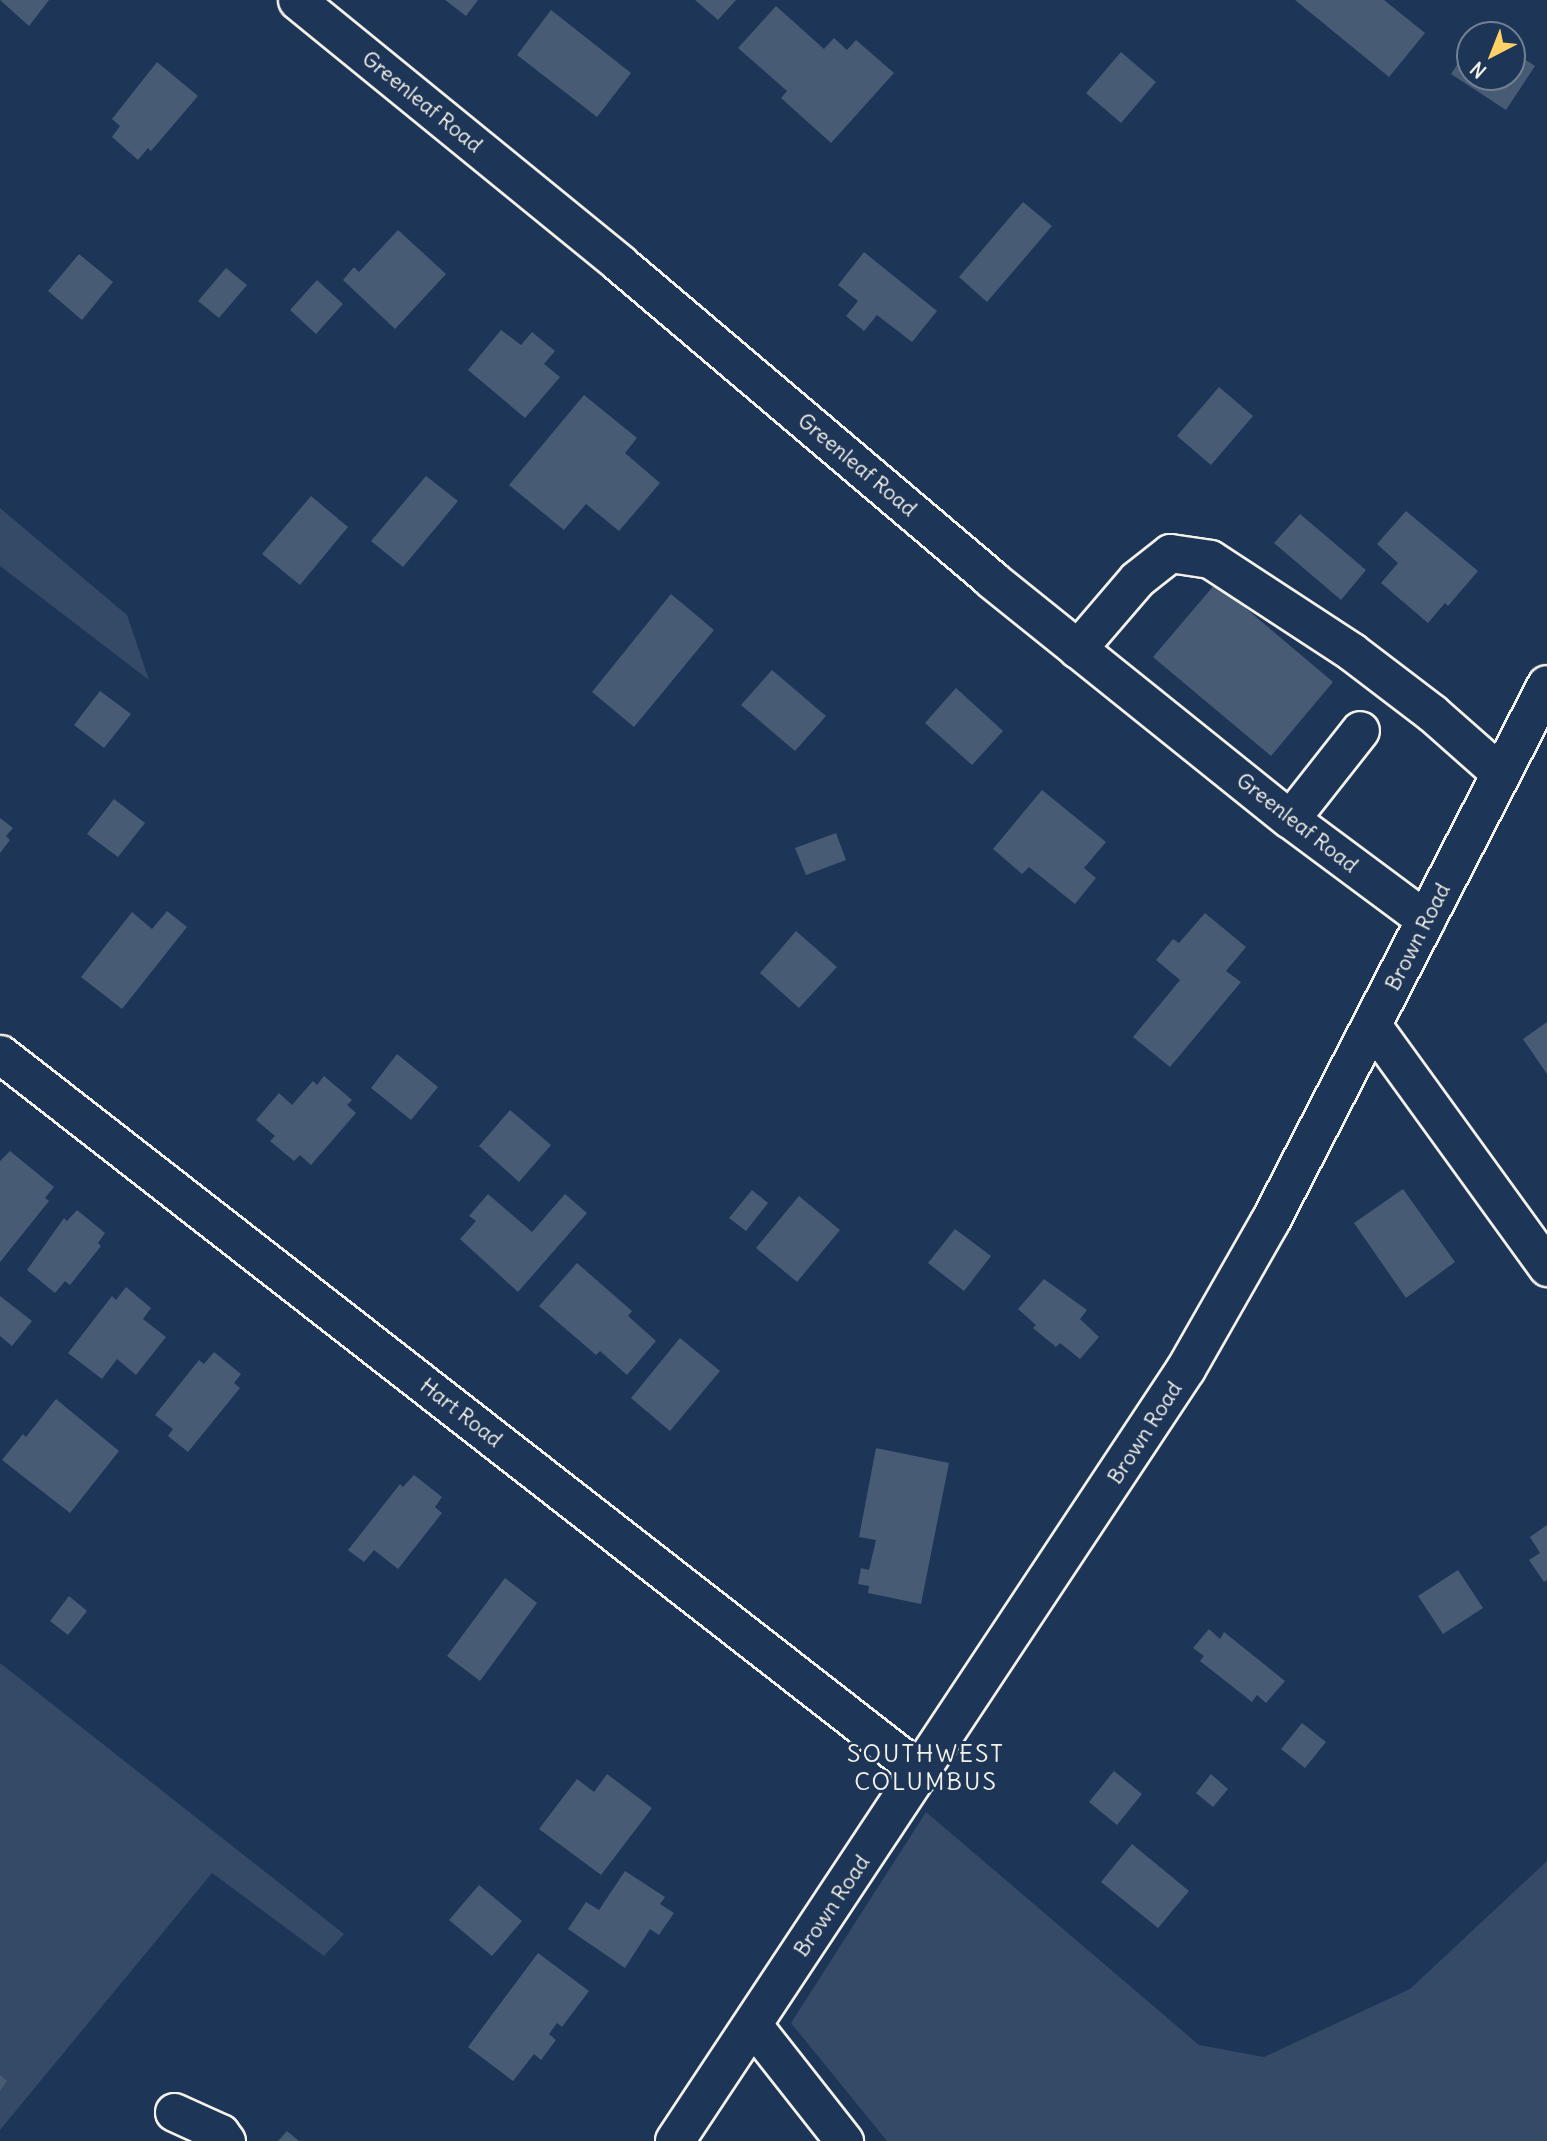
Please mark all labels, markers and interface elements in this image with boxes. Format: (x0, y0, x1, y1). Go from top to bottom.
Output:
north arrow (1456, 21, 1526, 91)
street label: Greenleaf Road (357, 46, 487, 158)
text: N (1465, 57, 1491, 83)
street label: Greenleaf Road (793, 408, 921, 522)
street label: Greenleaf Road (1231, 768, 1363, 878)
street label: Brown Road (1380, 879, 1456, 995)
street label: Hart Road (415, 1373, 507, 1453)
street label: Brown Road (1103, 1377, 1187, 1489)
district label: SOUTHWEST COLUMBUS (848, 1740, 1004, 1796)
street label: Brown Road (789, 1851, 875, 1961)

